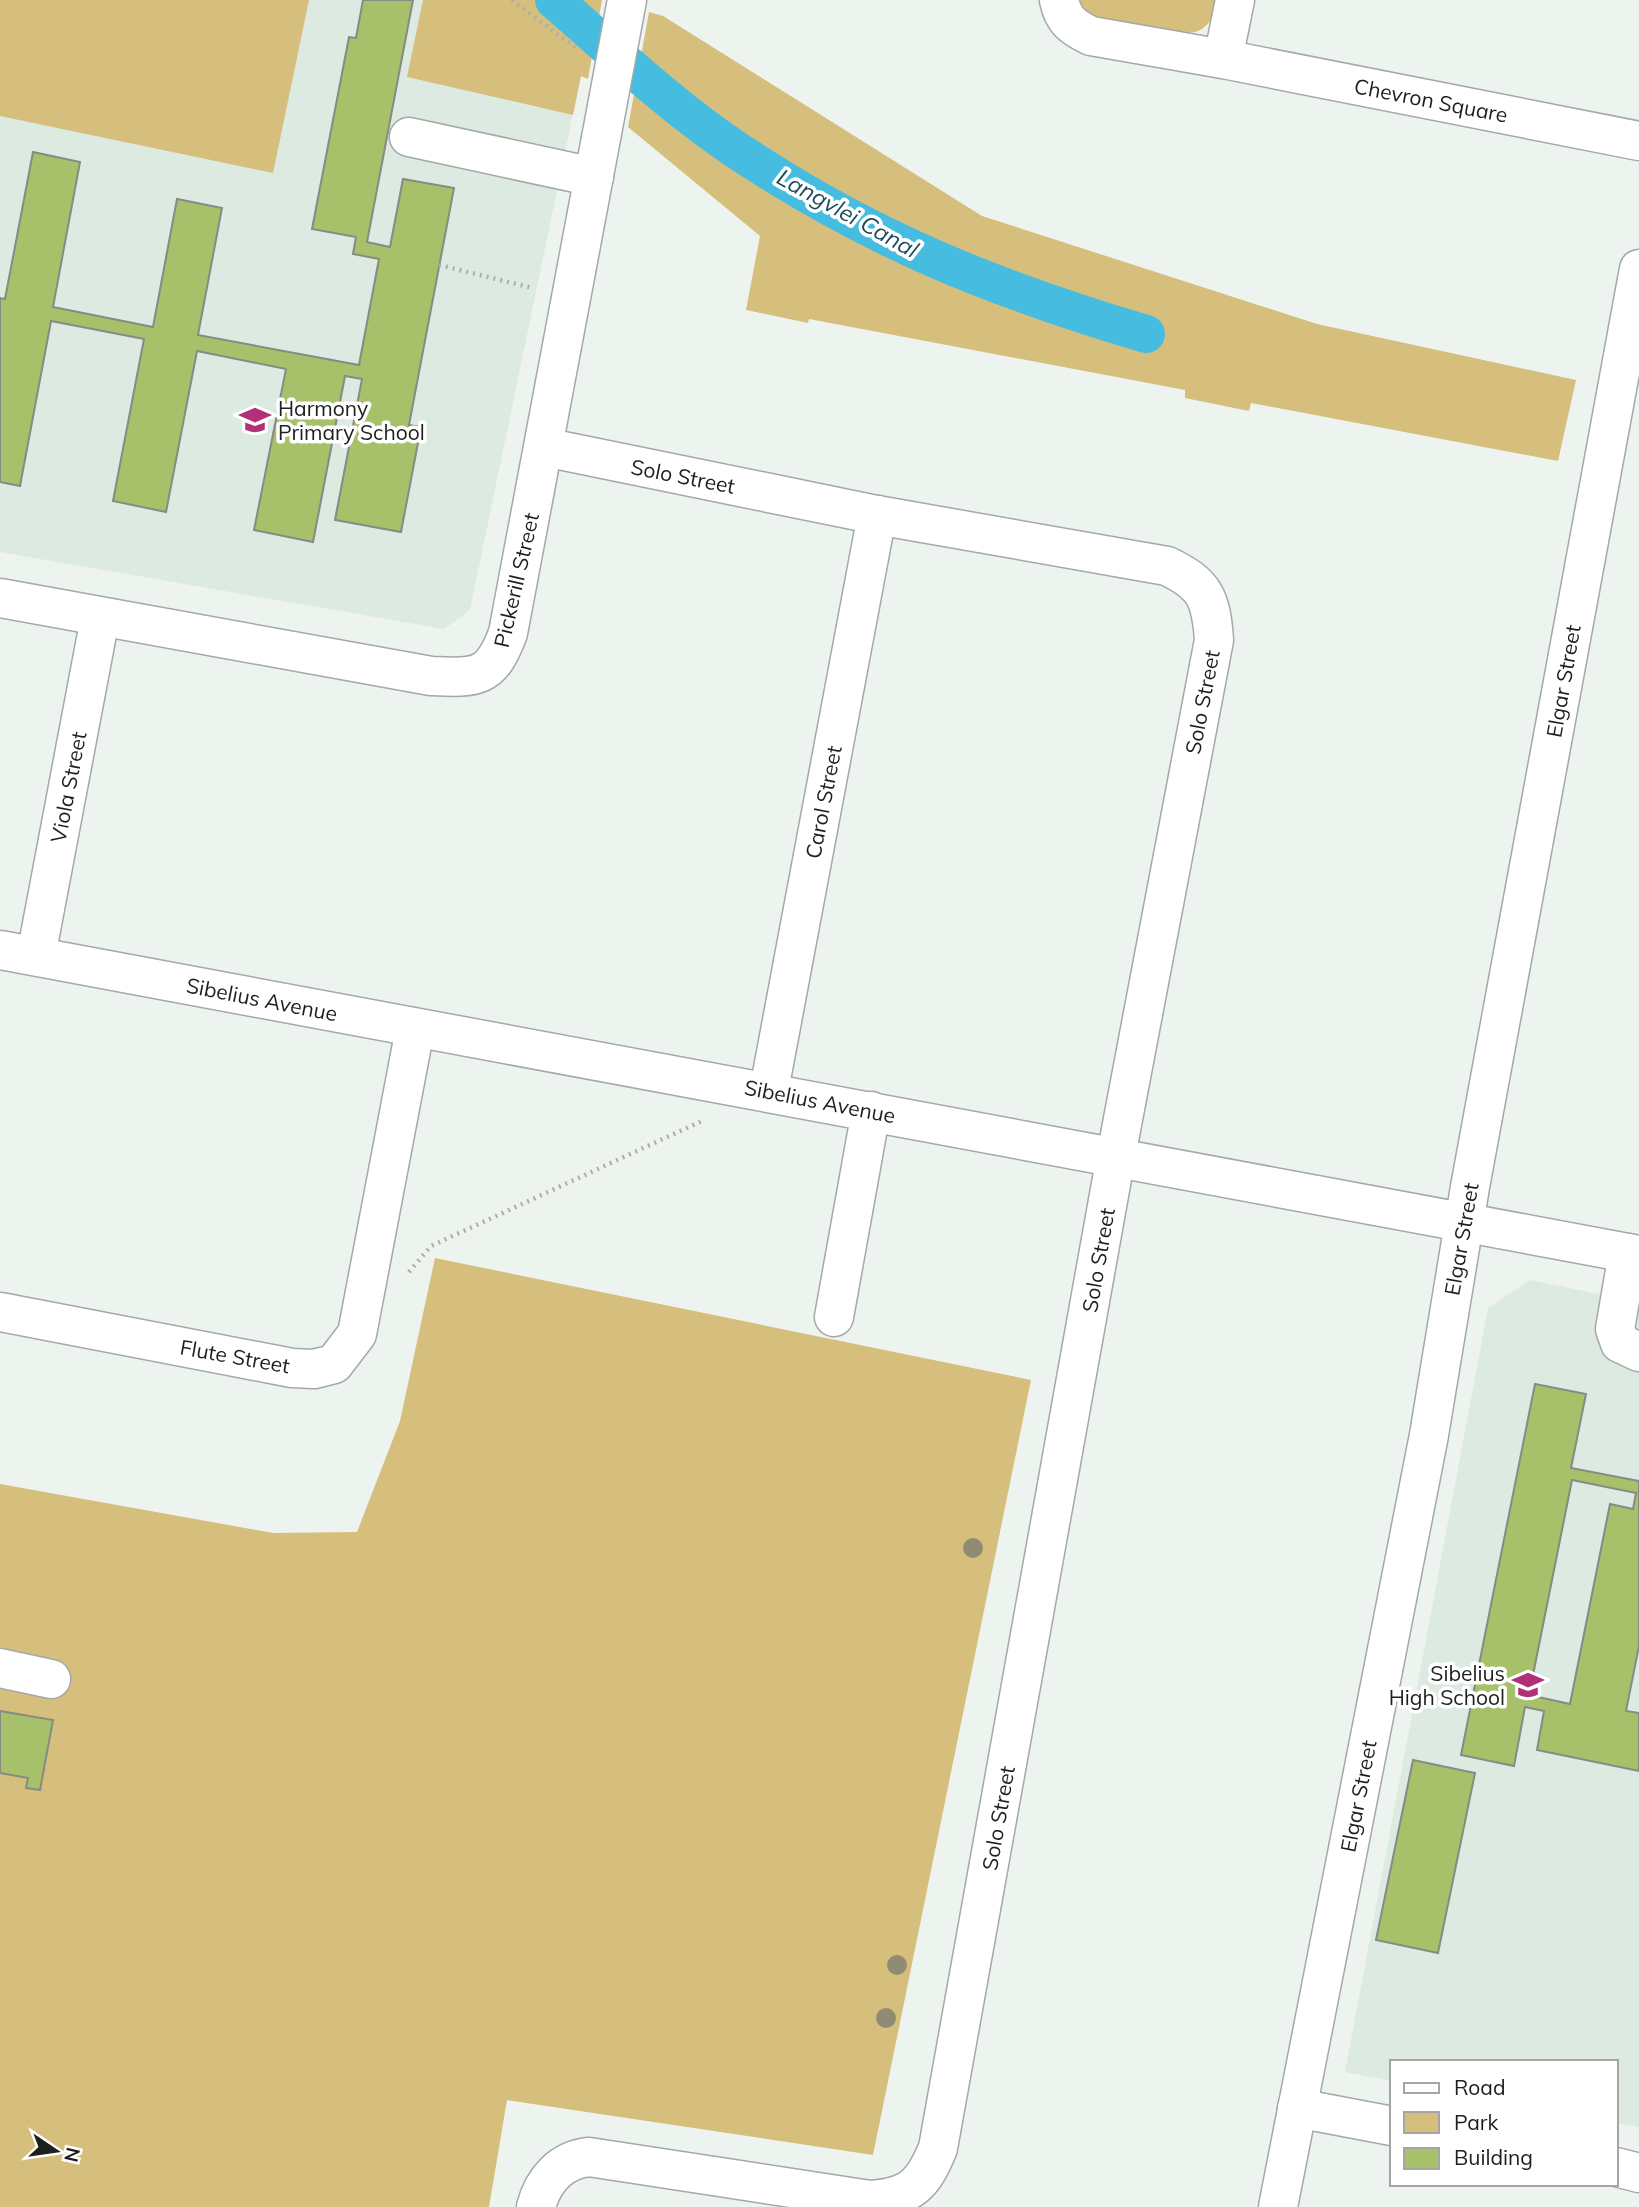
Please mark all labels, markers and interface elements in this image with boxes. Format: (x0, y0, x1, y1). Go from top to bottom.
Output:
street label: Chevron Square (1352, 72, 1510, 128)
water label: Langvlei Canal (772, 162, 924, 264)
place label: Harmony Primary School (278, 395, 425, 445)
school or university icon: Harmony Primary School (238, 403, 272, 437)
street label: Solo Street (629, 453, 737, 499)
street label: Pickerill Street (488, 510, 544, 650)
street label: Elgar Street (1540, 623, 1586, 739)
street label: Solo Street (1179, 648, 1225, 756)
street label: Viola Street (44, 729, 92, 845)
street label: Carol Street (799, 743, 847, 861)
street label: Sibelius Avenue (184, 972, 340, 1026)
street label: Sibelius Avenue (742, 1074, 898, 1128)
street label: Elgar Street (1438, 1181, 1484, 1297)
street label: Solo Street (1076, 1206, 1120, 1314)
street label: Flute Street (178, 1334, 292, 1378)
place label: Sibelius High School (1389, 1660, 1505, 1710)
school or university icon: Sibelius High School (1511, 1668, 1545, 1702)
street label: Elgar Street (1334, 1738, 1382, 1854)
street label: Solo Street (976, 1764, 1020, 1872)
legend (1390, 2060, 1618, 2186)
text: Road (1454, 2074, 1505, 2100)
text: Park (1454, 2109, 1498, 2135)
north arrow (21, 2116, 91, 2186)
text: Building (1454, 2144, 1533, 2170)
text: N (59, 2145, 86, 2165)

